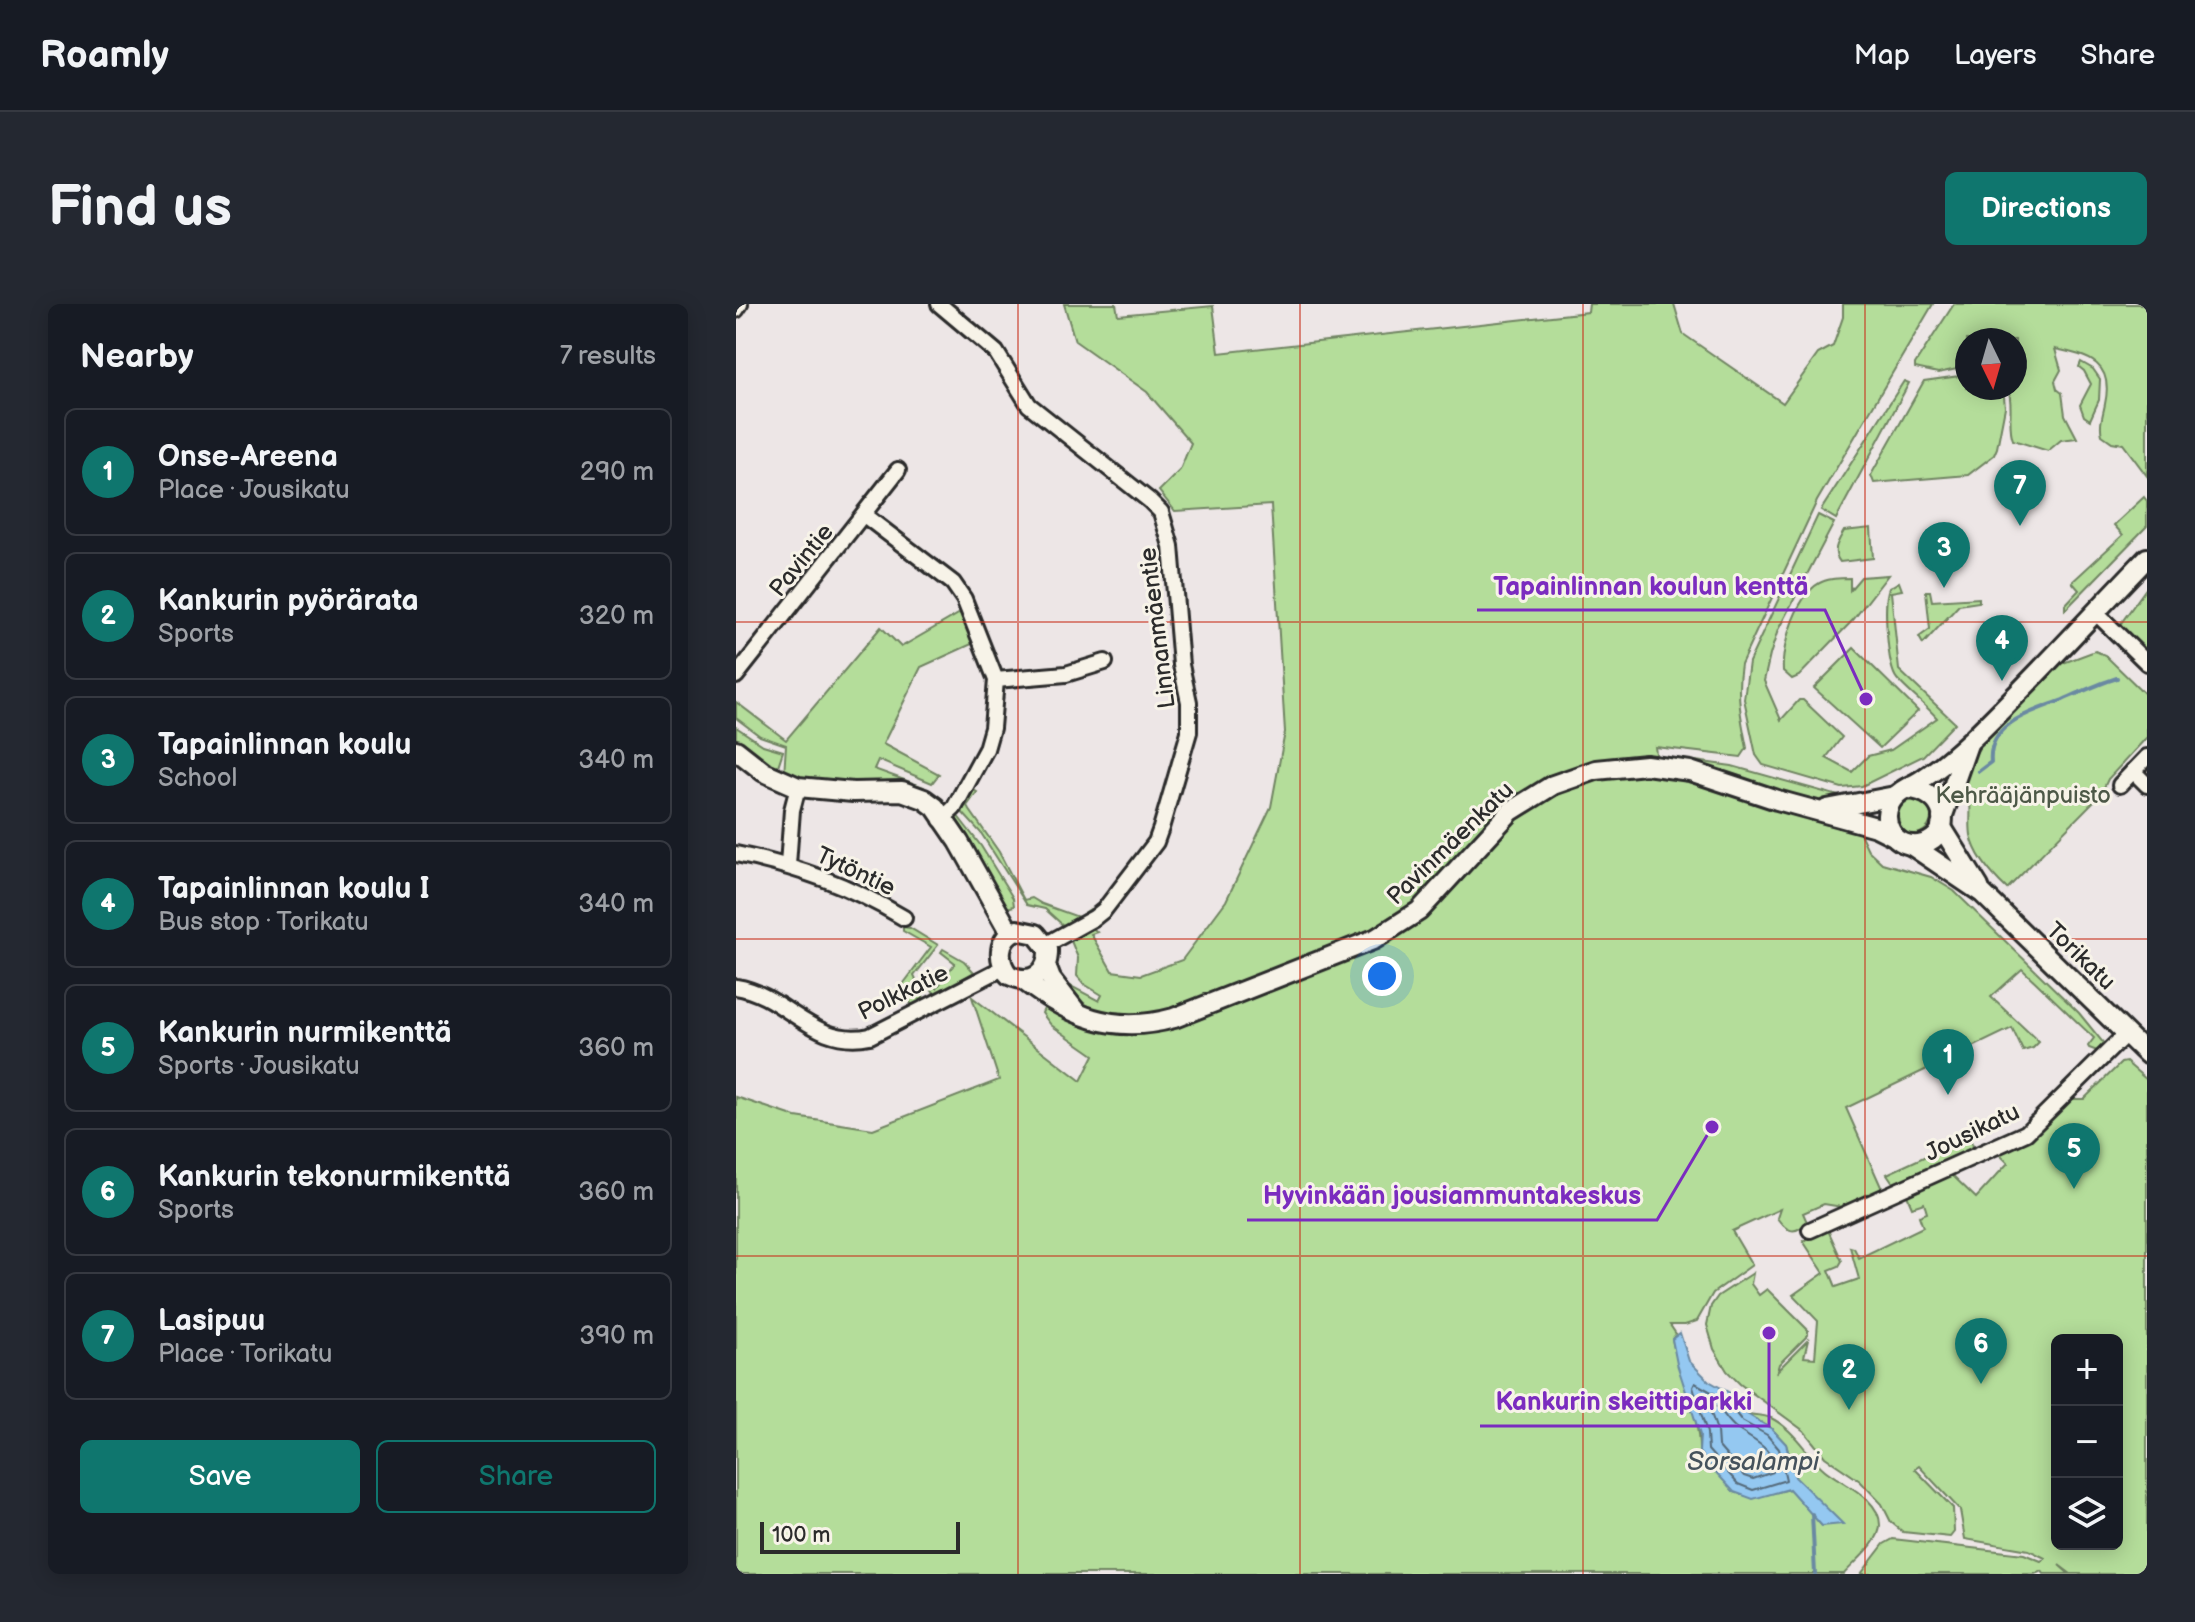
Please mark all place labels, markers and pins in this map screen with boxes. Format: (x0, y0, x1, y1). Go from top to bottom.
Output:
pin: 7 (1994, 460, 2046, 526)
pin: 3 (1918, 522, 1970, 588)
callout: Tapainlinnan koulun kenttä (1477, 560, 1825, 610)
pin: 4 (1976, 615, 2028, 681)
pin: 1 (1922, 1029, 1974, 1095)
pin: 5 (2048, 1123, 2100, 1189)
callout: Hyvinkään jousiammuntakeskus (1247, 1170, 1657, 1220)
pin: 6 (1955, 1318, 2007, 1384)
pin: 2 (1823, 1344, 1875, 1410)
callout: Kankurin skeittiparkki (1480, 1376, 1769, 1426)

